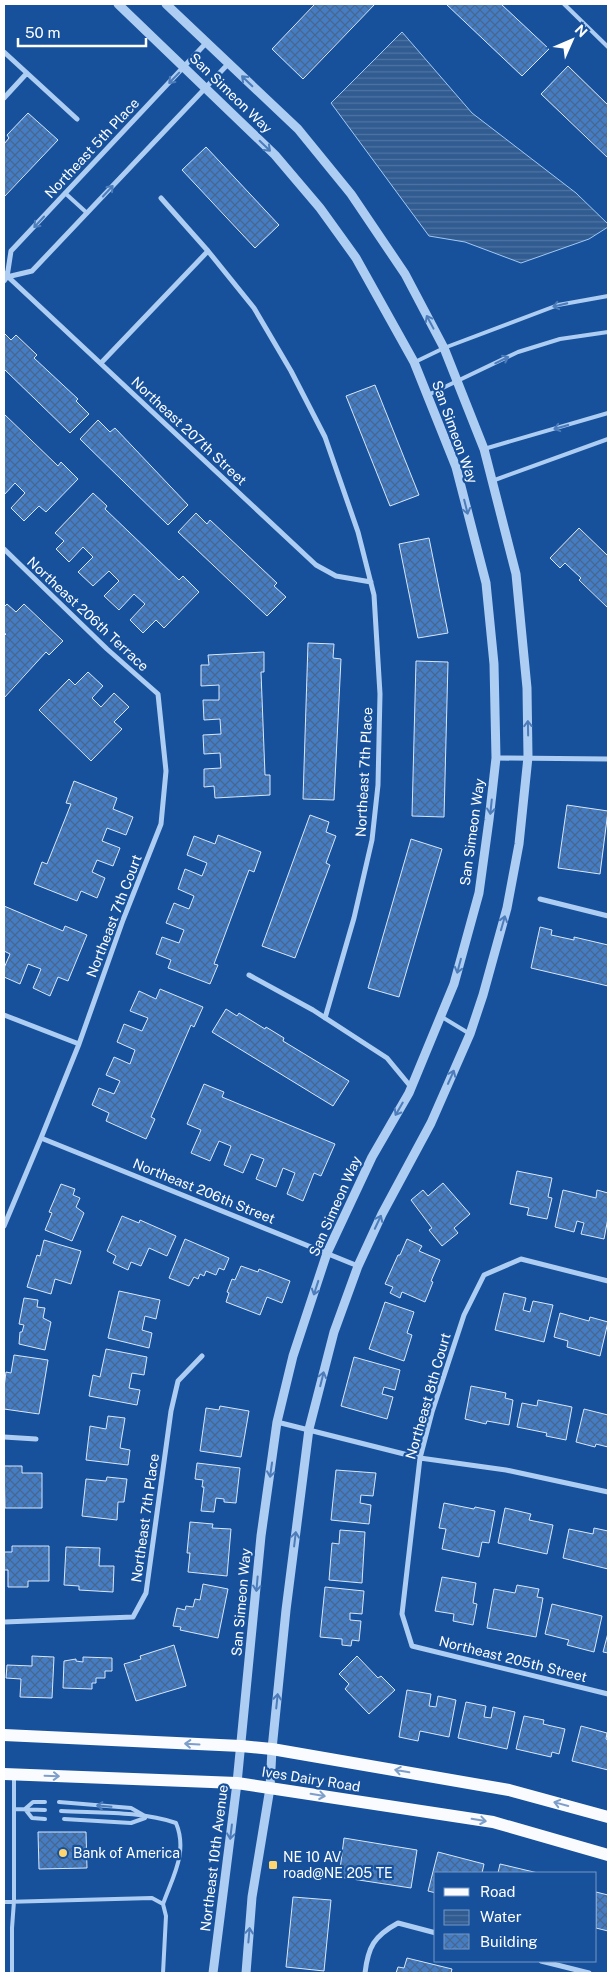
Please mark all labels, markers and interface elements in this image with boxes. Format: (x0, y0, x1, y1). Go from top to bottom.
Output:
scale bar (18, 15, 145, 47)
north arrow (547, 15, 597, 65)
text: N (572, 21, 591, 40)
text: 50 m (25, 24, 60, 41)
street label: San Simeon Way (186, 50, 276, 137)
one-way arrow (168, 72, 180, 84)
one-way arrow (241, 75, 253, 87)
street label: Northeast 5th Place (42, 95, 142, 201)
one-way arrow (259, 139, 271, 151)
one-way arrow (102, 184, 114, 197)
one-way arrow (33, 215, 45, 228)
one-way arrow (553, 301, 569, 310)
one-way arrow (425, 315, 434, 330)
one-way arrow (494, 355, 509, 365)
street label: Northeast 207th Street (128, 374, 250, 488)
street label: San Simeon Way (429, 378, 481, 486)
one-way arrow (554, 422, 570, 432)
one-way arrow (462, 499, 472, 515)
street label: Northeast 206th Terrace (24, 554, 152, 674)
street label: Northeast 7th Place (353, 707, 375, 837)
one-way arrow (523, 720, 533, 736)
street label: San Simeon Way (457, 777, 488, 887)
one-way arrow (486, 798, 496, 814)
street label: Northeast 7th Court (83, 852, 145, 980)
one-way arrow (499, 915, 508, 931)
one-way arrow (454, 957, 463, 973)
one-way arrow (447, 1070, 457, 1085)
one-way arrow (394, 1102, 404, 1116)
street label: San Simeon Way (306, 1153, 365, 1259)
street label: Northeast 206th Street (131, 1155, 277, 1227)
one-way arrow (374, 1215, 383, 1230)
one-way arrow (311, 1279, 320, 1295)
street label: Northeast 8th Court (402, 1331, 454, 1461)
one-way arrow (318, 1372, 327, 1388)
street label: Northeast 7th Place (128, 1452, 162, 1584)
one-way arrow (265, 1462, 275, 1478)
one-way arrow (290, 1532, 300, 1548)
street label: San Simeon Way (228, 1547, 254, 1657)
one-way arrow (252, 1576, 262, 1592)
street label: Northeast 205th Street (437, 1633, 589, 1685)
one-way arrow (272, 1693, 282, 1709)
one-way arrow (185, 1739, 201, 1748)
street label: Ives Dairy Road (260, 1763, 362, 1795)
one-way arrow (395, 1766, 411, 1776)
one-way arrow (44, 1771, 60, 1780)
street label: Northeast 10th Avenue (197, 1784, 231, 1932)
one-way arrow (310, 1790, 326, 1800)
one-way arrow (554, 1799, 570, 1809)
one-way arrow (97, 1801, 113, 1811)
one-way arrow (470, 1815, 486, 1825)
one-way arrow (226, 1823, 236, 1839)
place label: Bank of America (73, 1845, 180, 1861)
marker: Bank of America (57, 1847, 69, 1859)
place label: NE 10 AV road@NE 205 TE (283, 1849, 393, 1881)
marker: NE 10 AV road@NE 205 TE (267, 1859, 279, 1871)
legend (434, 1872, 597, 1962)
text: Road (480, 1883, 516, 1900)
text: Water (480, 1908, 522, 1925)
one-way arrow (244, 1927, 254, 1943)
text: Building (480, 1933, 538, 1950)

